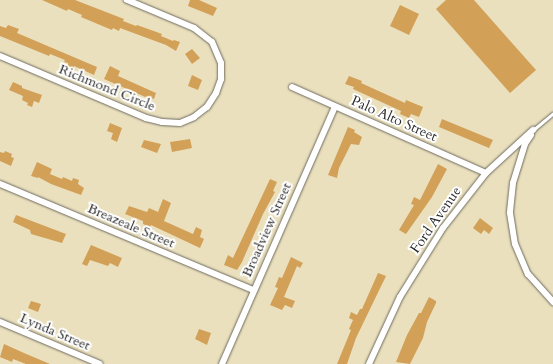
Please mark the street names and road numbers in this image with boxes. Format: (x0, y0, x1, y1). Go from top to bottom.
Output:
street label: Richmond Circle (56, 61, 158, 115)
street label: Palo Alto Street (348, 93, 440, 145)
street label: Broadview Street (239, 180, 295, 280)
street label: Ford Avenue (407, 184, 465, 256)
street label: Breazeale Street (85, 200, 177, 252)
street label: Lynda Street (17, 310, 93, 354)

